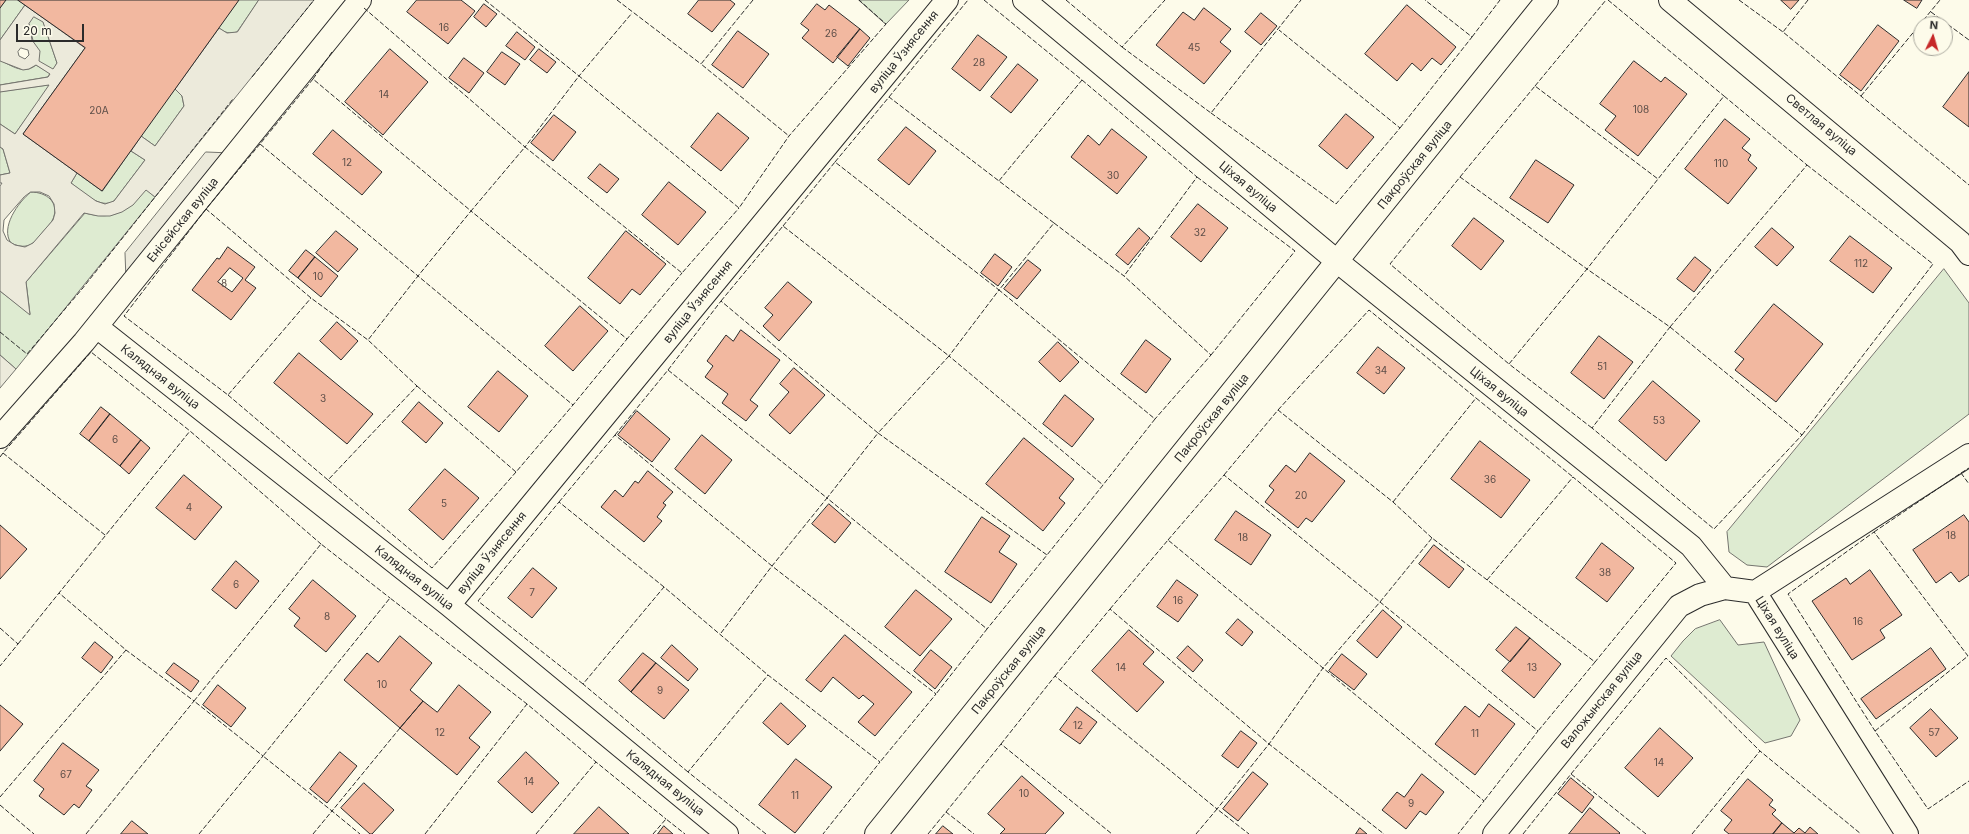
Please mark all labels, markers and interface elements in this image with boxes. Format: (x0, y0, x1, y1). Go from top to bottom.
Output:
street label: вуліца Ўзнясення (866, 8, 942, 96)
scale bar (18, 16, 86, 42)
north arrow (1913, 16, 1953, 56)
text: N (1929, 18, 1939, 32)
house number: 16 (439, 22, 449, 34)
text: 20 m (23, 23, 52, 38)
house number: 26 (825, 28, 837, 40)
house number: 45 (1188, 42, 1200, 54)
house number: 28 (973, 57, 985, 69)
house number: 14 (379, 89, 389, 101)
street label: Светлая вуліца (1782, 91, 1860, 159)
house number: 108 (1633, 104, 1649, 116)
house number: 20А (89, 105, 109, 117)
street label: Пакроўская вуліца (1375, 118, 1455, 212)
house number: 12 (342, 157, 352, 169)
street label: Ціхая вуліца (1216, 158, 1280, 216)
house number: 110 (1714, 158, 1728, 170)
house number: 30 (1107, 170, 1119, 182)
street label: Енісейская вуліца (144, 175, 222, 265)
house number: 32 (1194, 227, 1206, 239)
street label: вуліца Ўзнясення (660, 258, 736, 346)
house number: 112 (1854, 258, 1868, 270)
house number: 10 (313, 271, 323, 283)
house number: 8 (221, 278, 227, 290)
street label: Калядная вуліца (118, 342, 202, 412)
house number: 51 (1597, 361, 1607, 373)
street label: Ціхая вуліца (1467, 364, 1531, 420)
house number: 34 (1375, 365, 1387, 377)
street label: Пакроўская вуліца (1172, 371, 1252, 465)
house number: 3 (320, 393, 326, 405)
house number: 53 (1653, 415, 1665, 427)
house number: 6 (112, 434, 118, 446)
house number: 36 (1484, 474, 1496, 486)
house number: 20 (1295, 490, 1307, 502)
house number: 5 (441, 498, 447, 510)
house number: 4 (186, 502, 192, 514)
street label: вуліца Ўзнясення (454, 509, 530, 597)
house number: 18 (1946, 530, 1956, 542)
house number: 18 (1238, 532, 1248, 544)
street label: Калядная вуліца (372, 543, 456, 613)
house number: 38 (1599, 567, 1611, 579)
house number: 6 (233, 579, 239, 591)
house number: 7 (529, 587, 535, 599)
street label: Ціхая вуліца (1752, 594, 1802, 662)
house number: 16 (1173, 595, 1183, 607)
house number: 8 (324, 611, 330, 623)
house number: 16 (1853, 616, 1863, 628)
street label: Пакроўская вуліца (969, 623, 1049, 717)
street label: Валожынская вуліца (1558, 648, 1646, 752)
house number: 14 (1116, 662, 1126, 674)
house number: 13 (1527, 662, 1537, 674)
house number: 10 (377, 679, 387, 691)
house number: 9 (657, 685, 663, 697)
house number: 12 (1073, 720, 1083, 732)
house number: 12 (435, 727, 445, 739)
house number: 57 (1928, 727, 1940, 739)
house number: 11 (1471, 728, 1479, 740)
street label: Калядная вуліца (623, 747, 707, 819)
house number: 14 (1654, 757, 1664, 769)
house number: 67 (60, 769, 72, 781)
house number: 14 (524, 776, 534, 788)
house number: 10 (1019, 788, 1029, 800)
house number: 11 (791, 790, 799, 802)
house number: 9 (1408, 798, 1414, 810)

